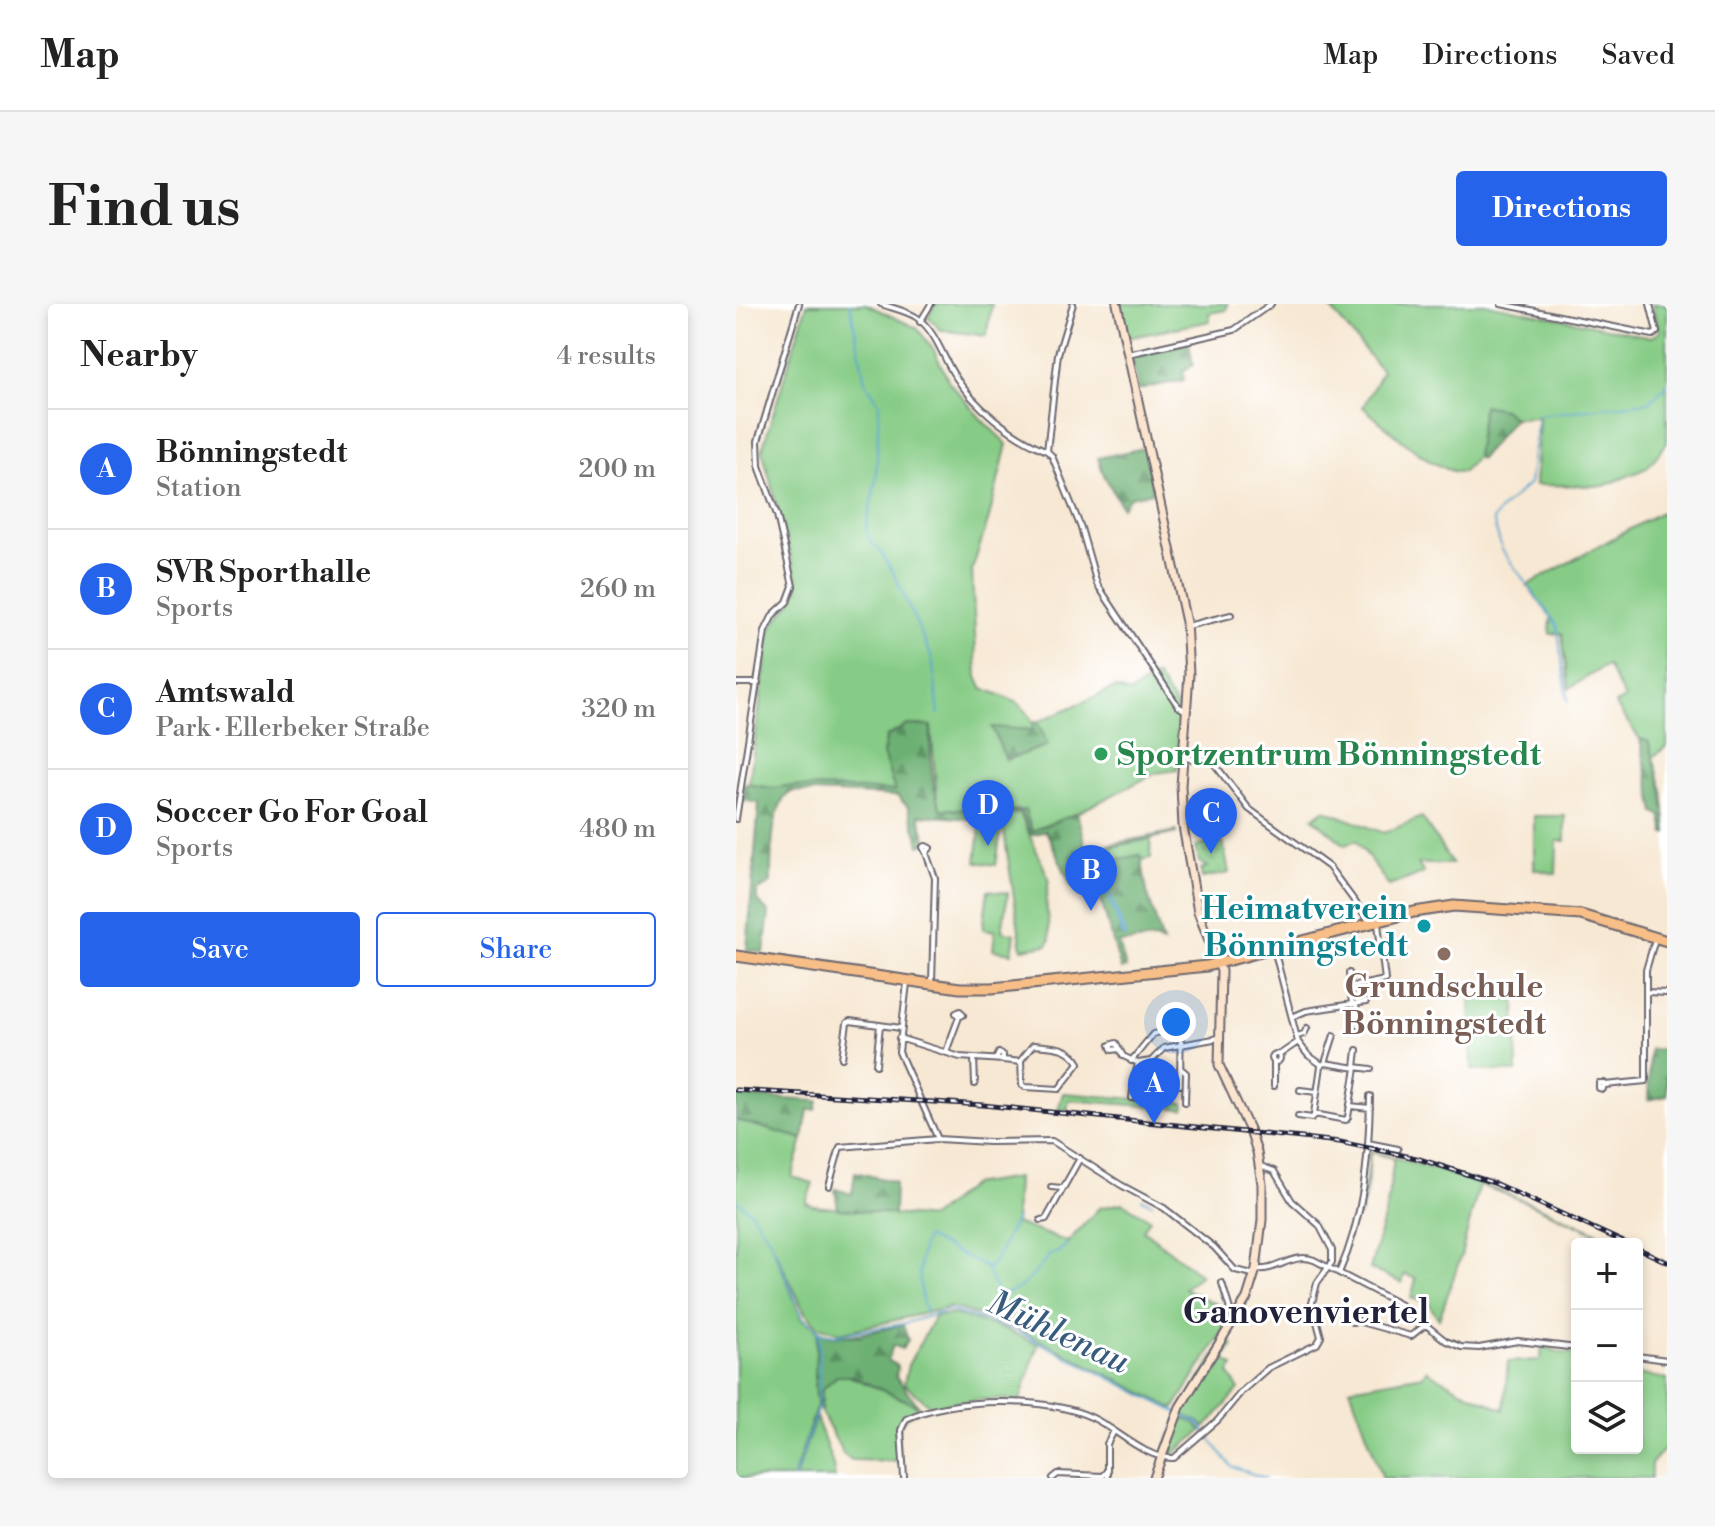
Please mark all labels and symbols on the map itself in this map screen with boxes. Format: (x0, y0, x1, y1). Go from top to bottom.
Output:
place label: Sportzentrum Bönningstedt (1117, 735, 1542, 775)
marker: Sportzentrum Bönningstedt (1092, 745, 1110, 763)
pin: D (962, 780, 1014, 846)
pin: C (1185, 788, 1237, 854)
pin: B (1065, 845, 1117, 911)
place label: Heimatverein Bönningstedt (1201, 889, 1409, 966)
marker: Heimatverein Bönningstedt (1415, 917, 1433, 935)
marker: Grundschule Bönningstedt (1435, 945, 1453, 963)
place label: Grundschule Bönningstedt (1342, 967, 1547, 1044)
your location (1156, 1002, 1196, 1042)
pin: A (1128, 1058, 1180, 1124)
water label: Mühlenau (980, 1282, 1137, 1384)
district label: Ganovenviertel (1183, 1292, 1429, 1334)

